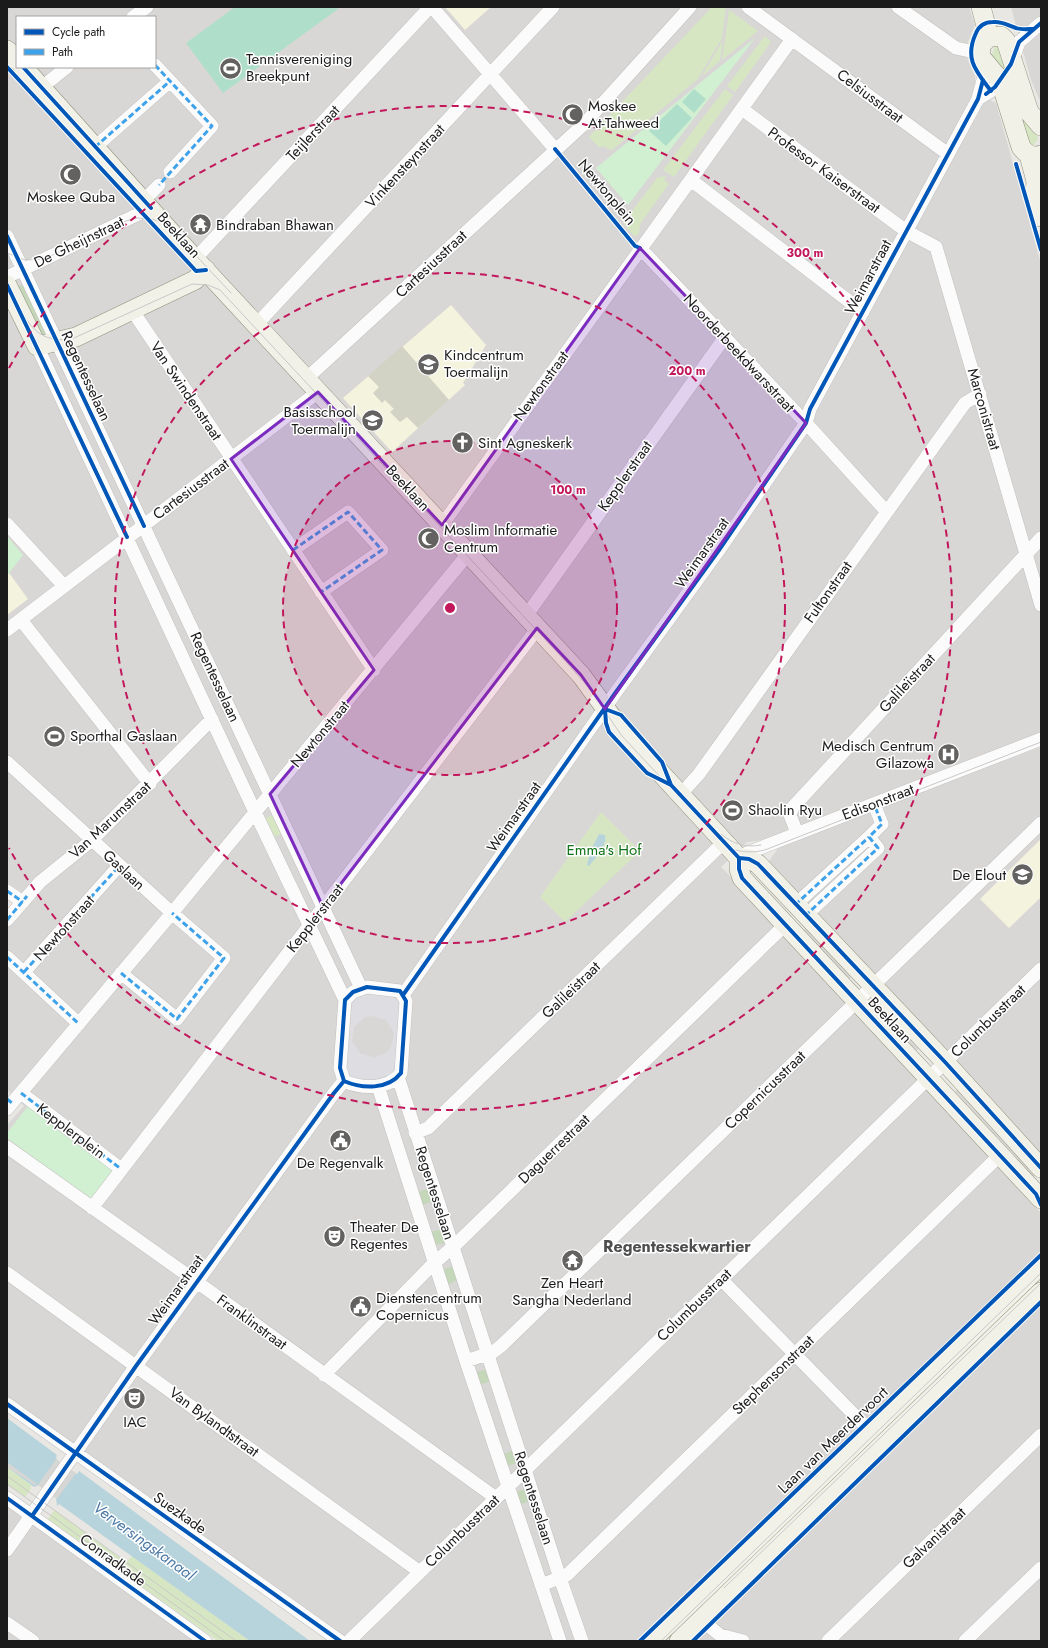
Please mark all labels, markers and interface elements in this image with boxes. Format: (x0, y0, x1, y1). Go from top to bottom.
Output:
legend (16, 16, 156, 68)
text: Cycle path (52, 23, 105, 41)
text: Path (52, 43, 73, 61)
place label: Tennisvereniging Breekpunt (246, 48, 352, 87)
sports icon: Tennisvereniging Breekpunt (218, 55, 244, 81)
street label: Celsiusstraat (832, 64, 908, 129)
place label: Moskee At-Tahweed (588, 95, 659, 134)
street label: Teijlerstraat (281, 100, 345, 166)
mosque icon: Moskee At-Tahweed (560, 102, 586, 128)
street label: Vinkensteynstraat (360, 119, 450, 213)
street label: Professor Kaiserstraat (763, 122, 885, 219)
street label: Newtonplein (573, 154, 641, 230)
mosque icon: Moskee Quba (58, 161, 84, 187)
place label: Moskee Quba (27, 186, 115, 208)
street label: Beeklaan (152, 207, 206, 263)
street label: De Gheijnstraat (30, 210, 128, 273)
temple icon: Bindraban Bhawan (188, 212, 214, 238)
place label: Bindraban Bhawan (216, 214, 334, 236)
street label: Cartesiusstraat (390, 225, 472, 303)
street label: Weimarstraat (839, 235, 897, 318)
text: 300 m (787, 244, 824, 262)
street label: Noorderbeekdwarsstraat (678, 289, 800, 418)
street label: Regentesselaan (55, 327, 117, 425)
street label: Van Swindenstraat (145, 337, 228, 445)
place label: Kindcentrum Toermalijn (444, 344, 524, 383)
street label: Newtonstraat (508, 346, 574, 426)
school or university icon: Kindcentrum Toermalijn (416, 351, 442, 377)
text: 200 m (668, 362, 706, 380)
street label: Marconistraat (962, 365, 1006, 453)
place label: Basisschool Toermalijn (284, 401, 356, 440)
school or university icon: Basisschool Toermalijn (359, 408, 385, 434)
church icon: Sint Agneskerk (450, 430, 476, 456)
place label: Sint Agneskerk (478, 432, 572, 454)
street label: Kepplerstraat (592, 436, 658, 516)
street label: Cartesiusstraat (148, 453, 234, 525)
street label: Beeklaan (381, 460, 435, 516)
text: 100 m (550, 481, 586, 499)
street label: Weimarstraat (669, 513, 735, 593)
place label: Moslim Informatie Centrum (444, 519, 558, 558)
mosque icon: Moslim Informatie Centrum (415, 526, 441, 552)
street label: Fultonstraat (799, 556, 858, 627)
centre of rings (443, 601, 457, 615)
street label: Regentesselaan (184, 628, 246, 726)
street label: Galileïstraat (874, 648, 941, 718)
street label: Newtonstraat (285, 695, 355, 772)
sports icon: Sporthal Gaslaan (41, 723, 67, 749)
place label: Sporthal Gaslaan (70, 725, 177, 747)
place label: Medisch Centrum Gilazowa (822, 735, 934, 774)
hospital icon: Medisch Centrum Gilazowa (936, 742, 962, 768)
street label: Van Marumstraat (64, 776, 156, 864)
street label: Weimarstraat (481, 777, 547, 857)
street label: Edisonstraat (839, 778, 918, 826)
sports icon: Shaolin Ryu (720, 797, 746, 823)
place label: Shaolin Ryu (748, 799, 822, 821)
park label: Emma's Hof (567, 839, 642, 861)
street label: Gaslaan (98, 845, 150, 895)
school or university icon: De Elout (1009, 862, 1035, 888)
place label: De Elout (952, 864, 1006, 886)
street label: Kepplerstraat (281, 879, 349, 957)
street label: Newtonstraat (28, 890, 100, 966)
street label: Galileïstraat (537, 956, 606, 1024)
street label: Columbusstraat (946, 979, 1031, 1063)
street label: Beeklaan (863, 992, 917, 1048)
street label: Copernicusstraat (719, 1045, 811, 1135)
street label: Kepplerplein (32, 1098, 110, 1164)
street label: Daguerrestraat (513, 1109, 595, 1189)
public building icon: De Regenvalk (327, 1127, 353, 1153)
street label: Regentesselaan (410, 1143, 460, 1243)
place label: De Regenvalk (297, 1152, 384, 1174)
place label: Theater De Regentes (350, 1216, 419, 1255)
theatre icon: Theater De Regentes (321, 1223, 347, 1249)
district label: Regentessekwartier (603, 1235, 751, 1258)
temple icon: Zen Heart Sangha Nederland (559, 1247, 585, 1273)
street label: Weimarstraat (143, 1250, 209, 1330)
street label: Columbusstraat (652, 1263, 737, 1347)
place label: Zen Heart Sangha Nederland (512, 1272, 632, 1311)
place label: Dienstencentrum Copernicus (376, 1287, 482, 1326)
street label: Franklinstraat (212, 1289, 292, 1355)
public building icon: Dienstencentrum Copernicus (348, 1294, 374, 1320)
street label: Stephensonstraat (727, 1330, 819, 1420)
street label: Laan van Meerdervoort (773, 1381, 893, 1499)
street label: Van Bylandtstraat (164, 1382, 264, 1462)
theatre icon: IAC (122, 1386, 148, 1412)
place label: IAC (123, 1411, 147, 1433)
street label: Regentesselaan (509, 1448, 559, 1548)
street label: Suezkade (149, 1487, 211, 1540)
street label: Columbusstraat (420, 1489, 505, 1573)
water label: Verversingskanaal (88, 1496, 201, 1587)
street label: Galvanistraat (897, 1502, 971, 1574)
street label: Conradkade (75, 1528, 151, 1592)

